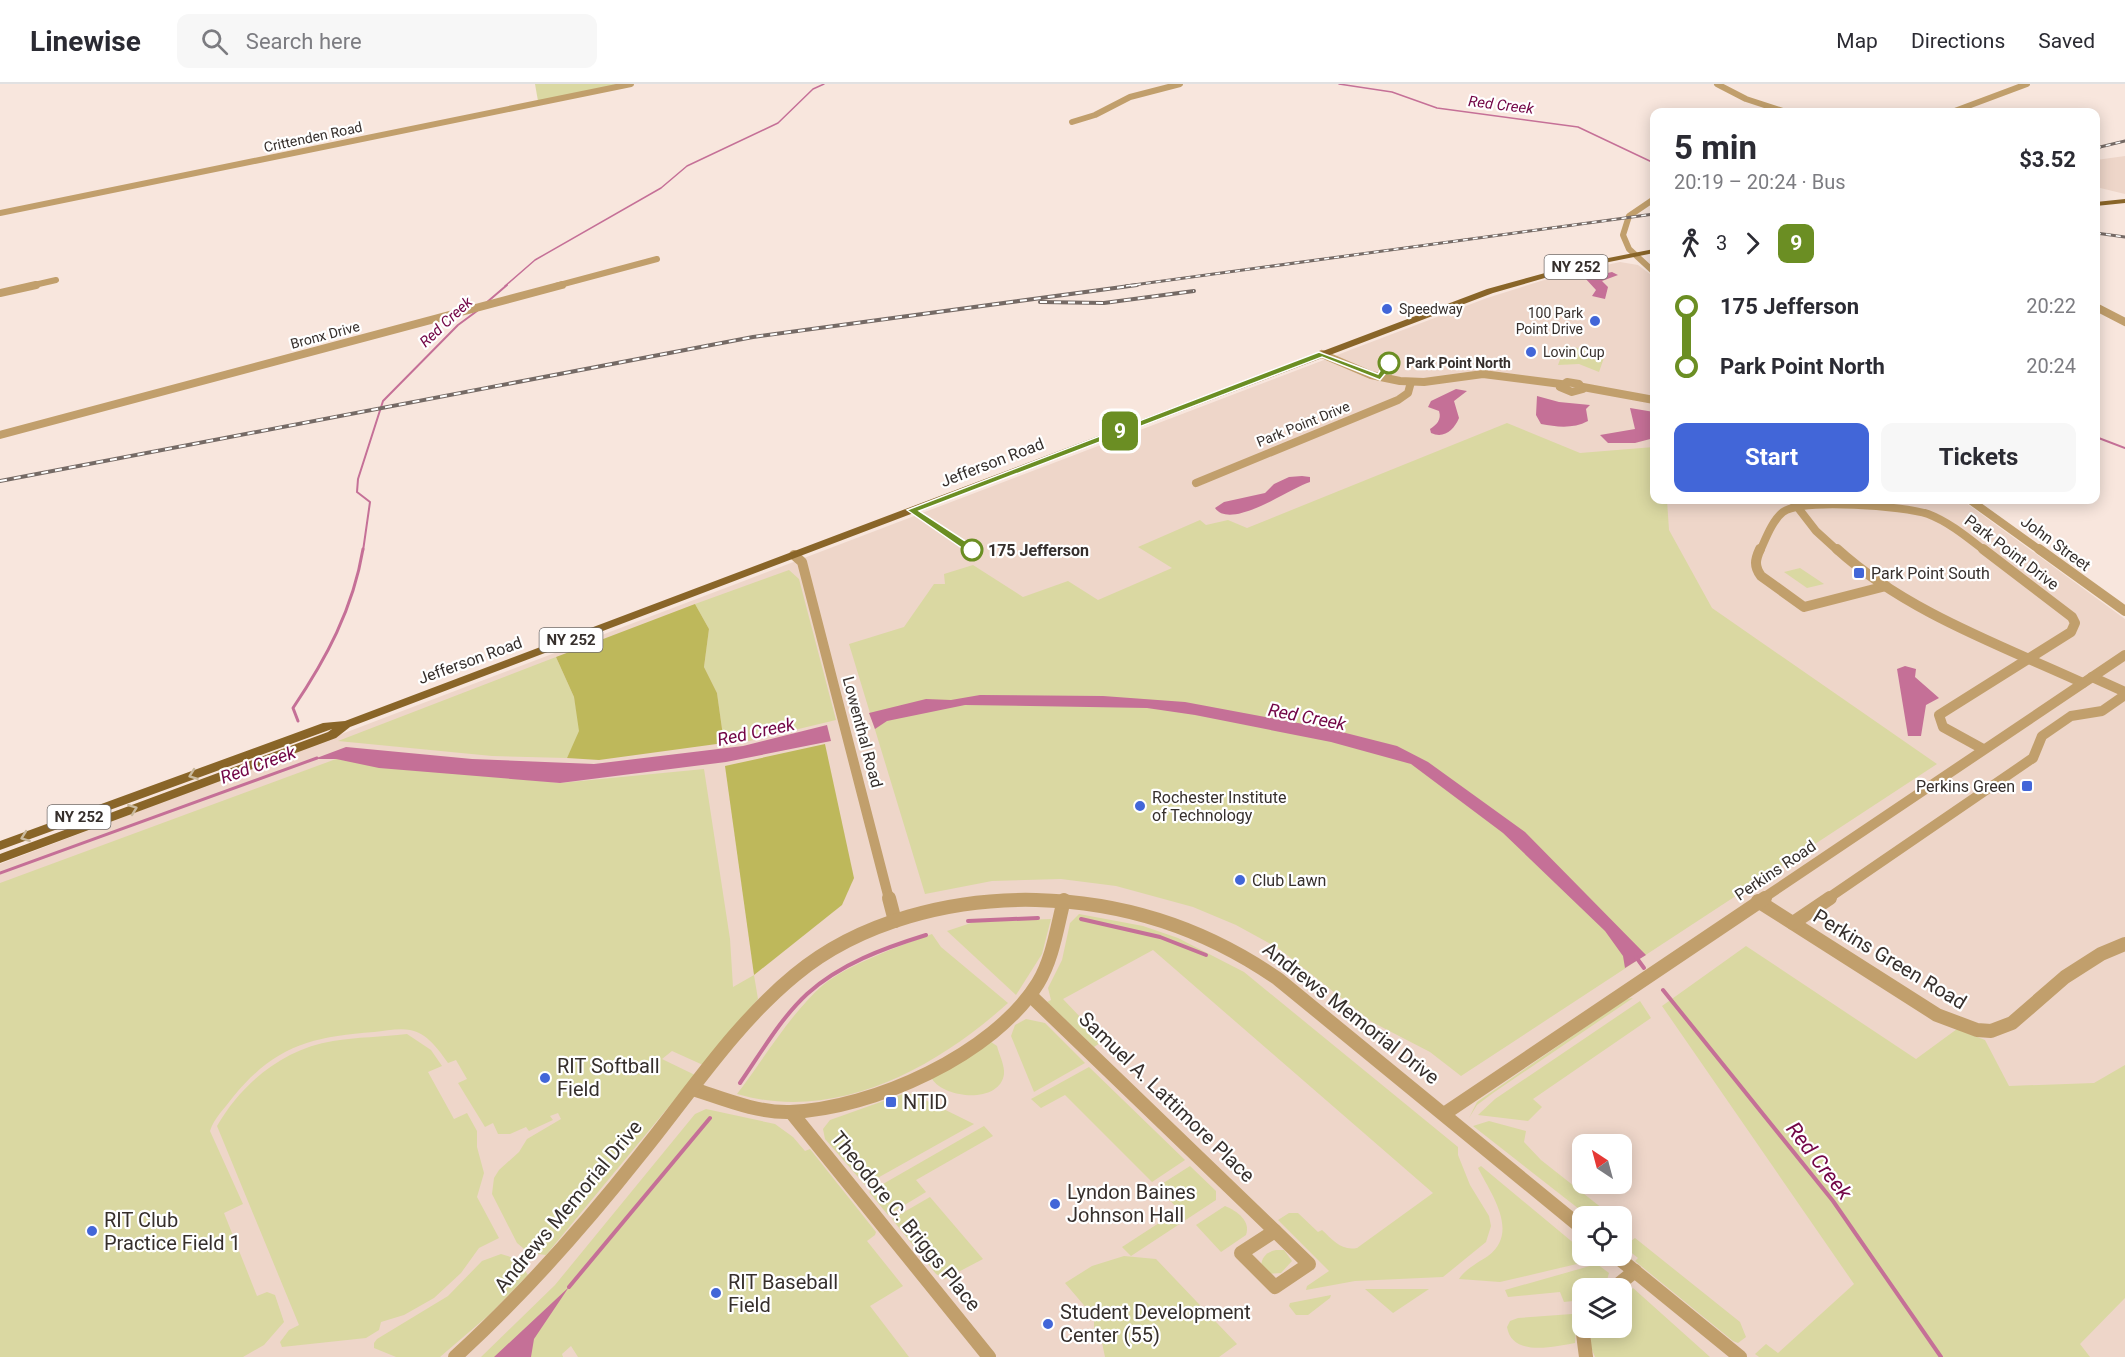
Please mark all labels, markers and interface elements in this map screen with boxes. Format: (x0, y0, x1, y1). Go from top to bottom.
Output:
search box (177, 14, 597, 68)
text: Linewise (30, 25, 141, 58)
icon: search (198, 25, 231, 58)
text: Search here (246, 29, 362, 54)
text: Map (1836, 29, 1878, 53)
text: Directions (1911, 29, 2005, 53)
text: Saved (2038, 29, 2095, 53)
water label: Red Creek (1467, 92, 1535, 118)
street label: Crittenden Road (262, 119, 364, 155)
text: 5 min (1674, 128, 1757, 167)
text: $3.52 (2019, 147, 2076, 172)
text: 20:19 – 20:24 · Bus (1674, 170, 1846, 194)
icon: walk (1674, 227, 1707, 260)
icon: forward (1736, 227, 1769, 260)
text: 3 (1716, 231, 1727, 255)
text: 9 (1790, 231, 1802, 255)
road number: NY 252 (1544, 255, 1608, 279)
water label: Red Creek (416, 293, 477, 351)
text: 175 Jefferson (1720, 294, 1859, 319)
text: 20:22 (2026, 294, 2076, 318)
place label: Speedway (1399, 301, 1463, 317)
marker: Speedway (1380, 302, 1394, 316)
place label: 100 Park Point Drive (1516, 305, 1584, 337)
marker: 100 Park Point Drive (1588, 314, 1602, 328)
street label: Bronx Drive (289, 318, 361, 352)
place label: Lovin Cup (1543, 344, 1605, 360)
marker: Lovin Cup (1524, 345, 1538, 359)
marker: Park Point North (1378, 352, 1400, 374)
text: Park Point North (1720, 354, 1885, 379)
text: 20:24 (2026, 354, 2076, 378)
place label: Park Point North (1406, 355, 1511, 371)
street label: Park Point Drive (1254, 398, 1352, 450)
line badge: 9 (1100, 412, 1140, 450)
text: 9 (1114, 419, 1126, 443)
button: Start (1674, 423, 1869, 492)
button: Tickets (1881, 423, 2076, 492)
street label: Jefferson Road (938, 434, 1046, 491)
street label: Park Point Drive (1961, 511, 2063, 594)
street label: John Street (2017, 512, 2094, 575)
marker: 175 Jefferson (961, 539, 983, 561)
place label: 175 Jefferson (988, 541, 1089, 560)
place label: Park Point South (1871, 564, 1990, 583)
marker: Park Point South (1852, 566, 1866, 580)
road number: NY 252 (540, 628, 602, 652)
street label: Jefferson Road (416, 633, 525, 688)
street label: Lowenthal Road (839, 674, 886, 790)
water label: Red Creek (1266, 699, 1349, 735)
water label: Red Creek (715, 713, 798, 750)
water label: Red Creek (217, 741, 300, 788)
one-way arrow (188, 768, 199, 780)
place label: Perkins Green (1916, 777, 2015, 796)
marker: Perkins Green (2020, 779, 2034, 793)
place label: Rochester Institute of Technology (1152, 788, 1286, 825)
marker: Rochester Institute of Technology (1133, 799, 1147, 813)
one-way arrow (127, 804, 138, 816)
road number: NY 252 (48, 805, 110, 829)
one-way arrow (20, 830, 31, 842)
street label: Perkins Road (1731, 836, 1819, 904)
place label: Club Lawn (1252, 871, 1326, 890)
marker: Club Lawn (1233, 873, 1247, 887)
street label: Perkins Green Road (1809, 904, 1971, 1014)
street label: Andrews Memorial Drive (1258, 937, 1444, 1089)
street label: Samuel A. Lattimore Place (1074, 1007, 1260, 1187)
place label: RIT Softball Field (557, 1054, 660, 1101)
marker: RIT Softball Field (538, 1071, 552, 1085)
place label: NTID (903, 1090, 947, 1114)
marker: NTID (884, 1095, 898, 1109)
street label: Andrews Memorial Drive (489, 1115, 647, 1297)
water label: Red Creek (1781, 1117, 1857, 1205)
street label: Theodore C. Briggs Place (826, 1126, 986, 1316)
north arrow (1572, 1134, 1632, 1194)
map controls (1572, 1134, 1632, 1338)
place label: Lyndon Baines Johnson Hall (1067, 1180, 1196, 1227)
marker: Lyndon Baines Johnson Hall (1048, 1197, 1062, 1211)
button: locate (1572, 1206, 1632, 1266)
place label: RIT Club Practice Field 1 (104, 1208, 241, 1255)
marker: RIT Club Practice Field 1 (85, 1224, 99, 1238)
place label: RIT Baseball Field (728, 1270, 838, 1317)
button: layers (1572, 1278, 1632, 1338)
marker: RIT Baseball Field (709, 1286, 723, 1300)
place label: Student Development Center (55) (1060, 1300, 1251, 1347)
marker: Student Development Center (55) (1041, 1317, 1055, 1331)

